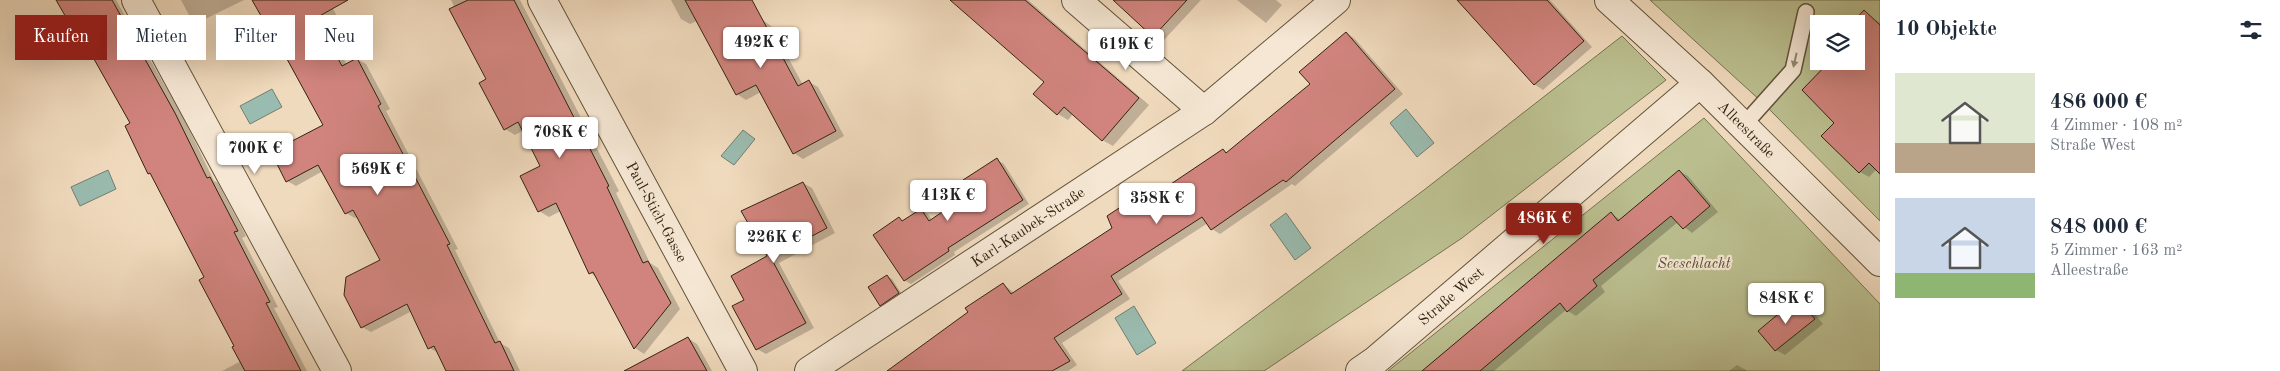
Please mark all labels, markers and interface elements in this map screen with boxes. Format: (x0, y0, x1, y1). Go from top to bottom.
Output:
chip: Kaufen (15, 15, 107, 60)
chip: Mieten (117, 15, 206, 60)
chip: Filter (216, 15, 295, 60)
chip: Neu (305, 15, 373, 60)
map controls (1810, 15, 1865, 70)
button: layers (1810, 15, 1865, 70)
icon: filters (2237, 16, 2265, 44)
text: 10 Objekte (1895, 19, 1997, 40)
pin: 492K € (720, 27, 802, 69)
pin: 619K € (1085, 28, 1167, 71)
text: 492K € (734, 35, 788, 51)
text: 619K € (1099, 37, 1153, 53)
one-way arrow (1791, 52, 1799, 67)
text: 486 000 € (2050, 92, 2147, 113)
icon: home (1935, 93, 1995, 153)
street label: Alleestraße (1714, 99, 1777, 162)
pin: 708K € (519, 116, 601, 159)
text: 4 Zimmer · 108 m² (2050, 118, 2182, 134)
text: 708K € (533, 125, 587, 141)
pin: 700K € (214, 132, 296, 175)
text: Straße West (2050, 138, 2136, 154)
text: 700K € (228, 141, 282, 157)
pin: 569K € (337, 154, 419, 196)
street label: Paul-Stich-Gasse (622, 160, 689, 265)
text: 569K € (351, 162, 405, 178)
pin: 413K € (907, 180, 989, 222)
pin: 358K € (1116, 182, 1198, 225)
street label: Karl-Kaubek-Straße (969, 186, 1088, 271)
text: 413K € (921, 188, 975, 204)
text: 358K € (1130, 191, 1184, 207)
pin: 486K € (1503, 202, 1585, 245)
text: 486K € (1517, 211, 1571, 227)
text: 848 000 € (2050, 217, 2147, 238)
icon: home (1935, 218, 1995, 278)
pin: 226K € (733, 222, 815, 264)
text: 226K € (747, 230, 801, 246)
text: 5 Zimmer · 163 m² (2050, 243, 2182, 259)
park label: Seeschlacht (1657, 257, 1731, 272)
text: Alleestraße (2050, 263, 2128, 279)
street label: Straße West (1416, 265, 1487, 329)
pin: 848K € (1745, 282, 1827, 325)
text: 848K € (1759, 291, 1813, 307)

